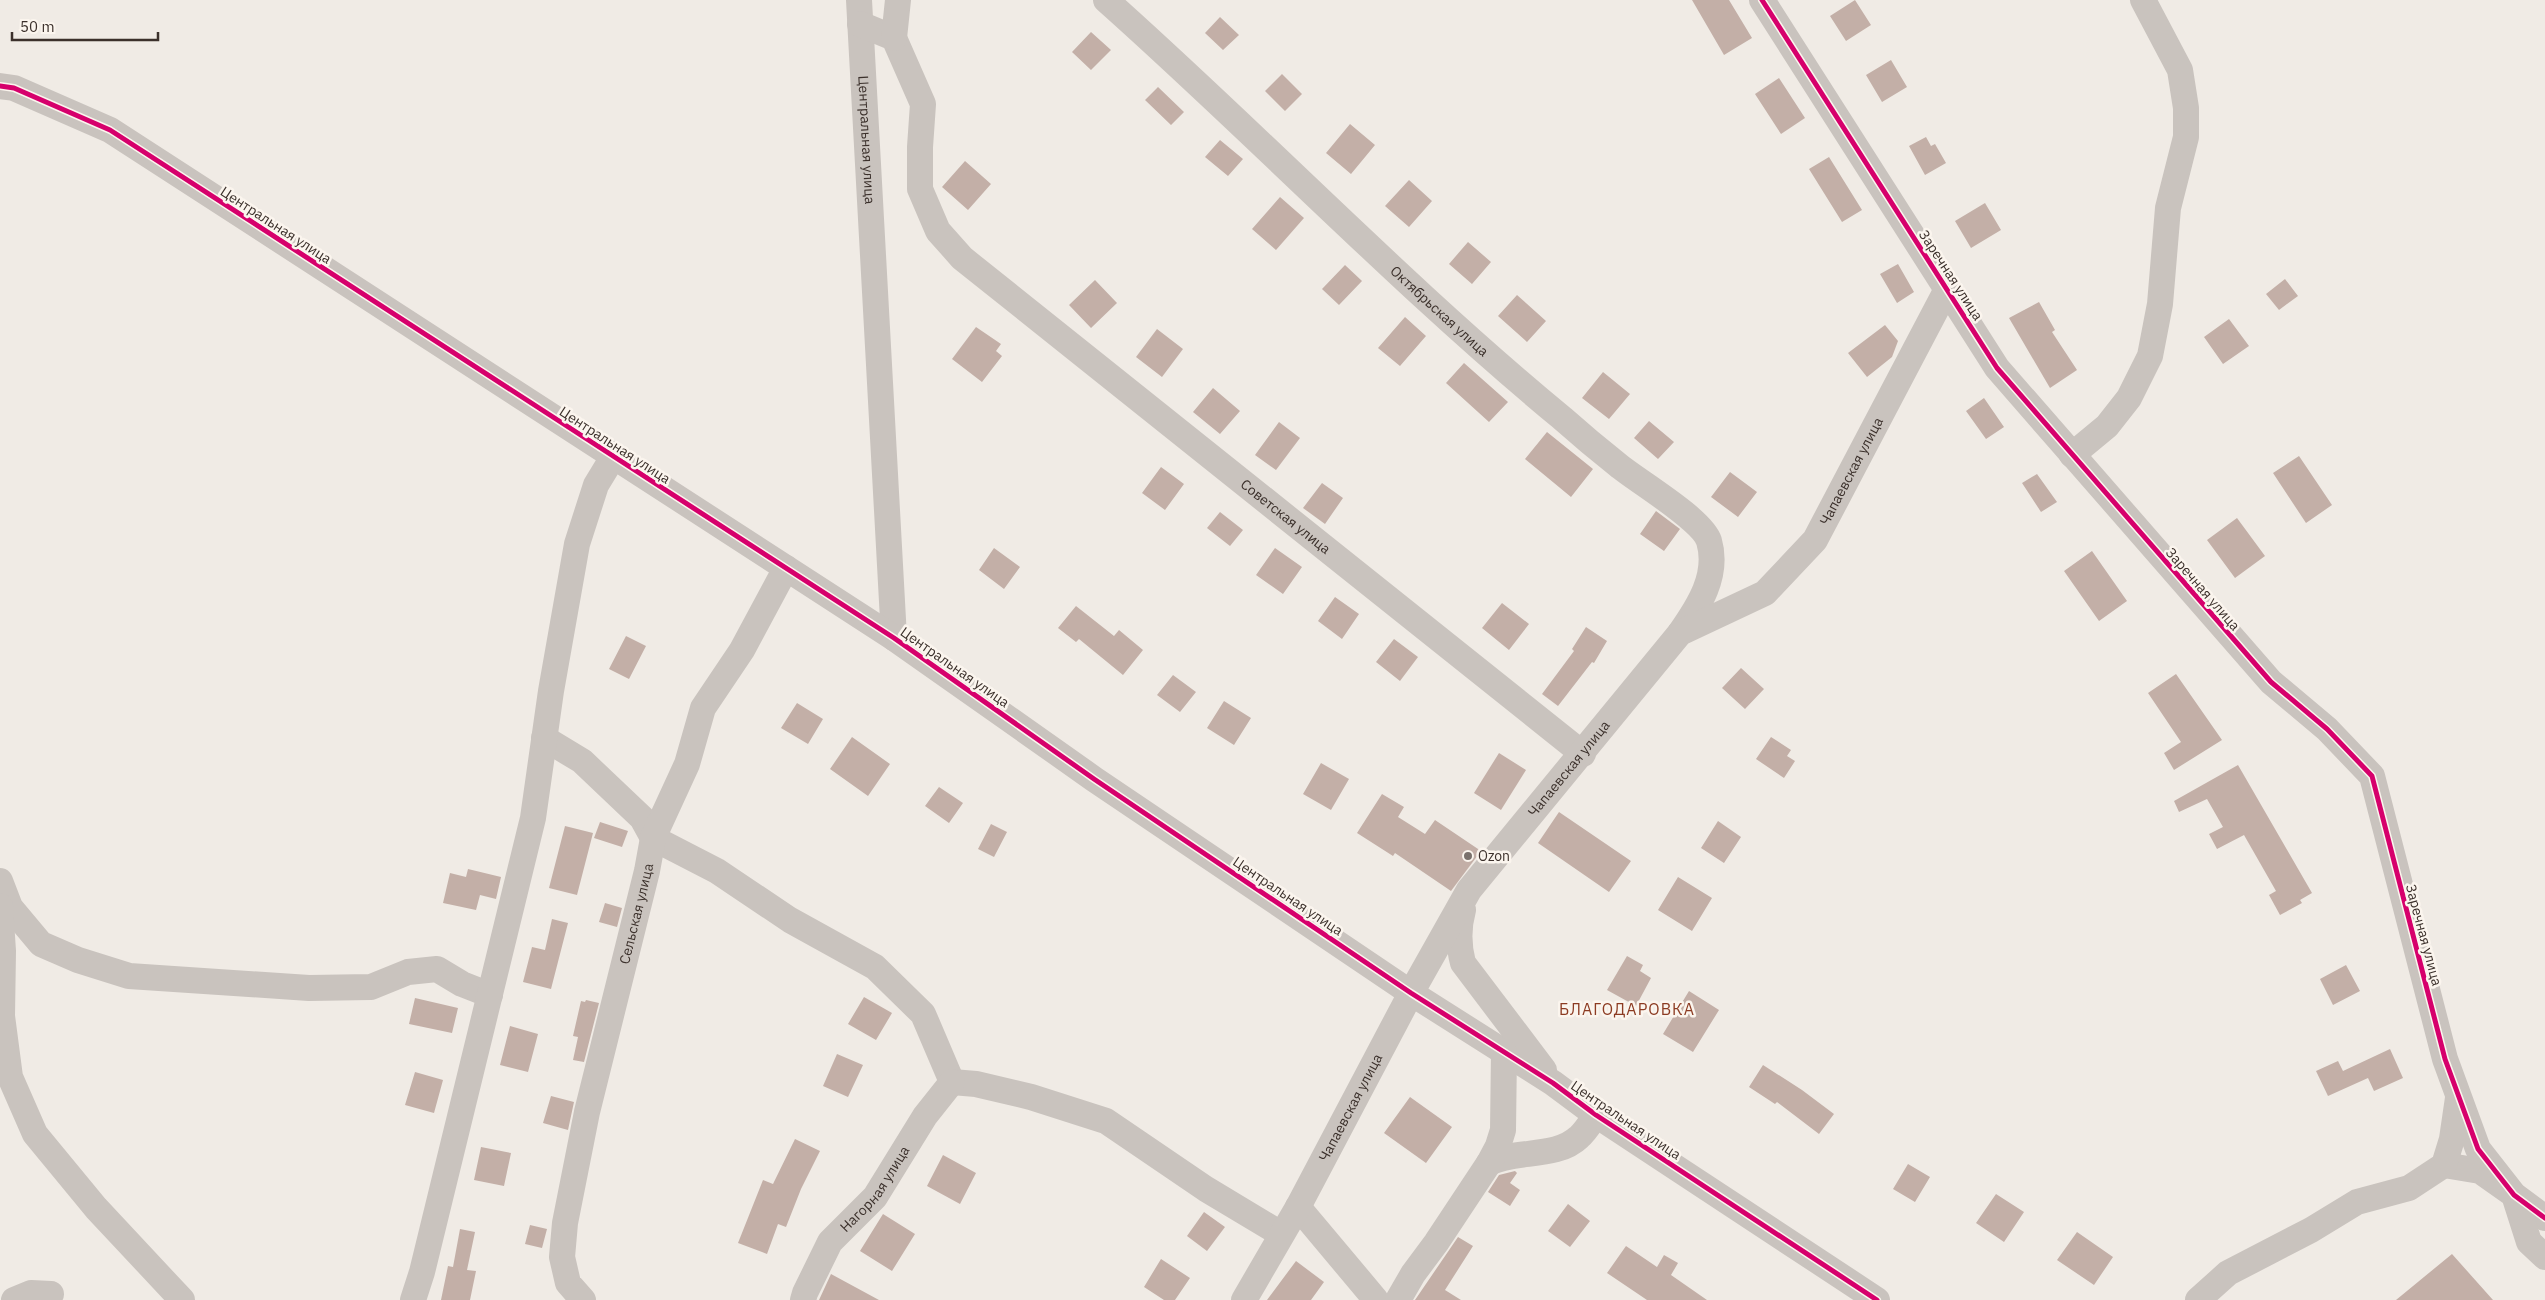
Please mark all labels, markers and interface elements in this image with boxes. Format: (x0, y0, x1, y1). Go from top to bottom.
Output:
scale bar (12, 10, 159, 42)
text: 50 m (20, 17, 55, 36)
street label: Центральная улица (854, 75, 879, 205)
street label: Центральная улица (217, 182, 335, 268)
street label: Заречная улица (1915, 226, 1987, 324)
street label: Октябрьская улица (1387, 262, 1493, 361)
street label: Центральная улица (556, 402, 674, 488)
street label: Чапаевская улица (1816, 414, 1887, 528)
street label: Советская улица (1237, 475, 1335, 558)
street label: Заречная улица (2162, 544, 2244, 635)
street label: Центральная улица (897, 623, 1013, 712)
street label: Чапаевская улица (1524, 716, 1614, 820)
place label: Ozon (1478, 847, 1510, 865)
marker: Ozon (1462, 850, 1474, 862)
street label: Центральная улица (1230, 853, 1347, 940)
street label: Сельская улица (615, 861, 657, 966)
street label: Заречная улица (2402, 882, 2446, 988)
district label: БЛАГОДАРОВКА (1559, 999, 1695, 1019)
street label: Чапаевская улица (1315, 1050, 1387, 1164)
street label: Центральная улица (1568, 1077, 1685, 1164)
street label: Нагорная улица (836, 1142, 914, 1236)

